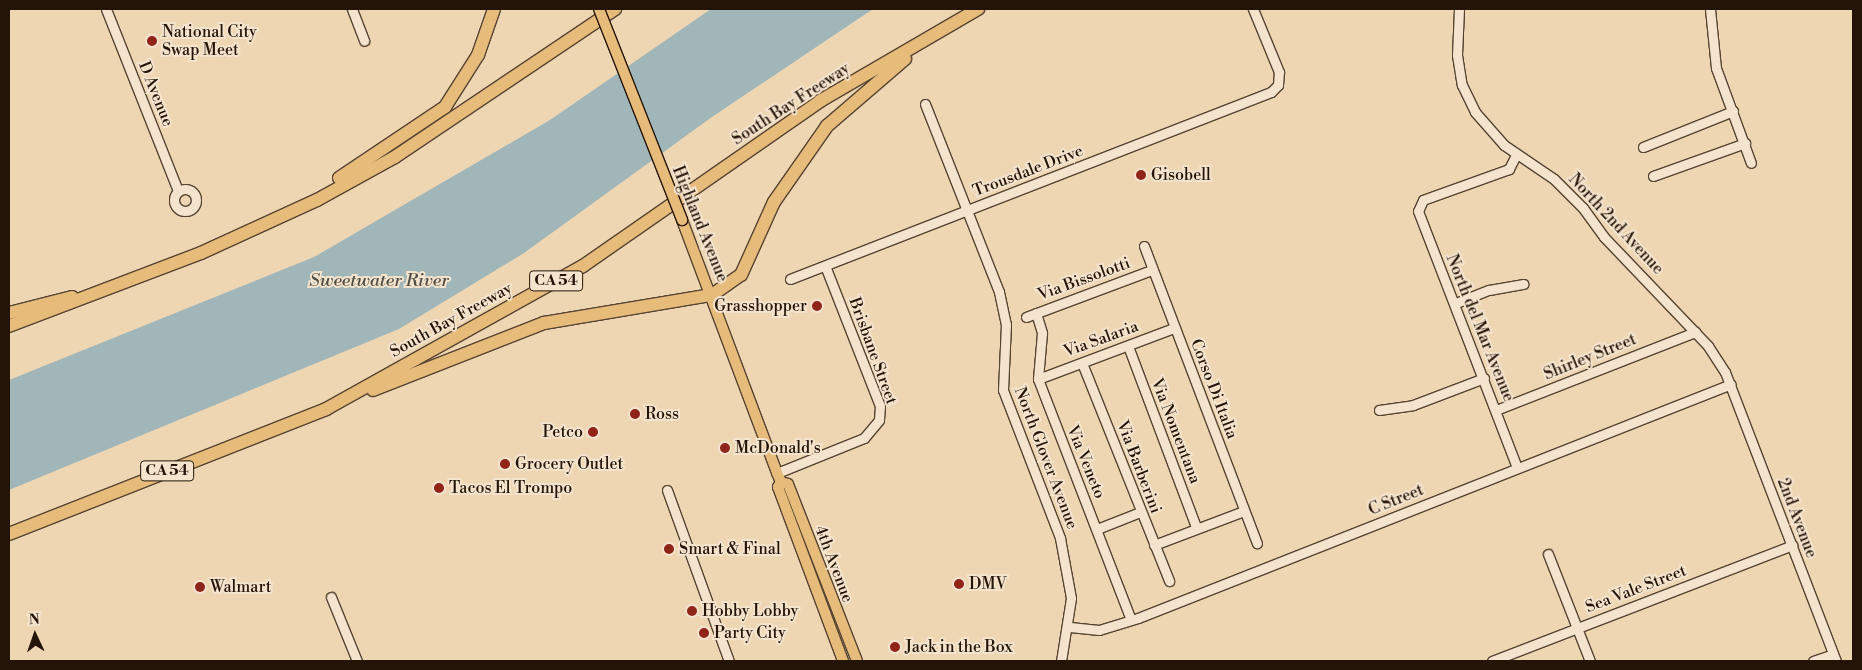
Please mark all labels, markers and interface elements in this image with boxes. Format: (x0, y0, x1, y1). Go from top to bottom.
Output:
place label: National City Swap Meet (162, 22, 257, 60)
marker: National City Swap Meet (146, 35, 158, 47)
street label: D Avenue (134, 59, 178, 129)
street label: South Bay Freeway (729, 59, 853, 149)
street label: Trousdale Drive (970, 141, 1086, 201)
street label: Highland Avenue (668, 163, 732, 285)
place label: Gisobell (1151, 165, 1211, 185)
marker: Gisobell (1135, 169, 1147, 181)
street label: North 2nd Avenue (1564, 170, 1668, 278)
street label: North del Mar Avenue (1442, 252, 1518, 404)
street label: Via Bissolotti (1035, 253, 1133, 305)
road number: CA 54 (528, 268, 584, 294)
water label: Sweetwater River (309, 270, 449, 292)
street label: South Bay Freeway (387, 279, 515, 361)
street label: Brisbane Street (845, 295, 901, 407)
place label: Grasshopper (714, 296, 807, 316)
marker: Grasshopper (811, 300, 823, 312)
street label: Via Salaria (1061, 317, 1141, 361)
street label: Shirley Street (1541, 330, 1639, 384)
street label: Corso Di Italia (1186, 336, 1242, 442)
street label: Via Nomentana (1147, 376, 1205, 486)
street label: North Glover Avenue (1010, 384, 1082, 532)
place label: Ross (645, 404, 679, 424)
marker: Ross (629, 408, 641, 420)
street label: Via Barberini (1113, 418, 1165, 516)
place label: Petco (542, 422, 583, 442)
street label: Via Veneto (1063, 423, 1109, 501)
marker: Petco (587, 426, 599, 438)
place label: McDonald's (735, 438, 821, 458)
marker: McDonald's (719, 442, 731, 454)
place label: Grocery Outlet (515, 454, 623, 474)
road number: CA 54 (140, 458, 194, 484)
marker: Grocery Outlet (499, 458, 511, 470)
street label: 2nd Avenue (1773, 475, 1821, 561)
place label: Tacos El Trompo (449, 478, 572, 498)
street label: C Street (1366, 480, 1426, 520)
marker: Tacos El Trompo (433, 482, 445, 494)
street label: 4th Avenue (811, 523, 857, 605)
place label: Smart & Final (679, 539, 781, 559)
marker: Smart & Final (663, 543, 675, 555)
street label: Sea Vale Street (1583, 561, 1689, 617)
place label: DMV (969, 574, 1007, 594)
place label: Walmart (210, 577, 271, 597)
marker: DMV (953, 578, 965, 590)
marker: Walmart (194, 581, 206, 593)
place label: Hobby Lobby (702, 601, 798, 621)
marker: Hobby Lobby (686, 605, 698, 617)
north arrow (10, 610, 60, 660)
text: N (28, 611, 40, 629)
place label: Party City (714, 623, 786, 643)
marker: Party City (698, 627, 710, 639)
place label: Jack in the Box (905, 637, 1013, 657)
marker: Jack in the Box (889, 641, 901, 653)

